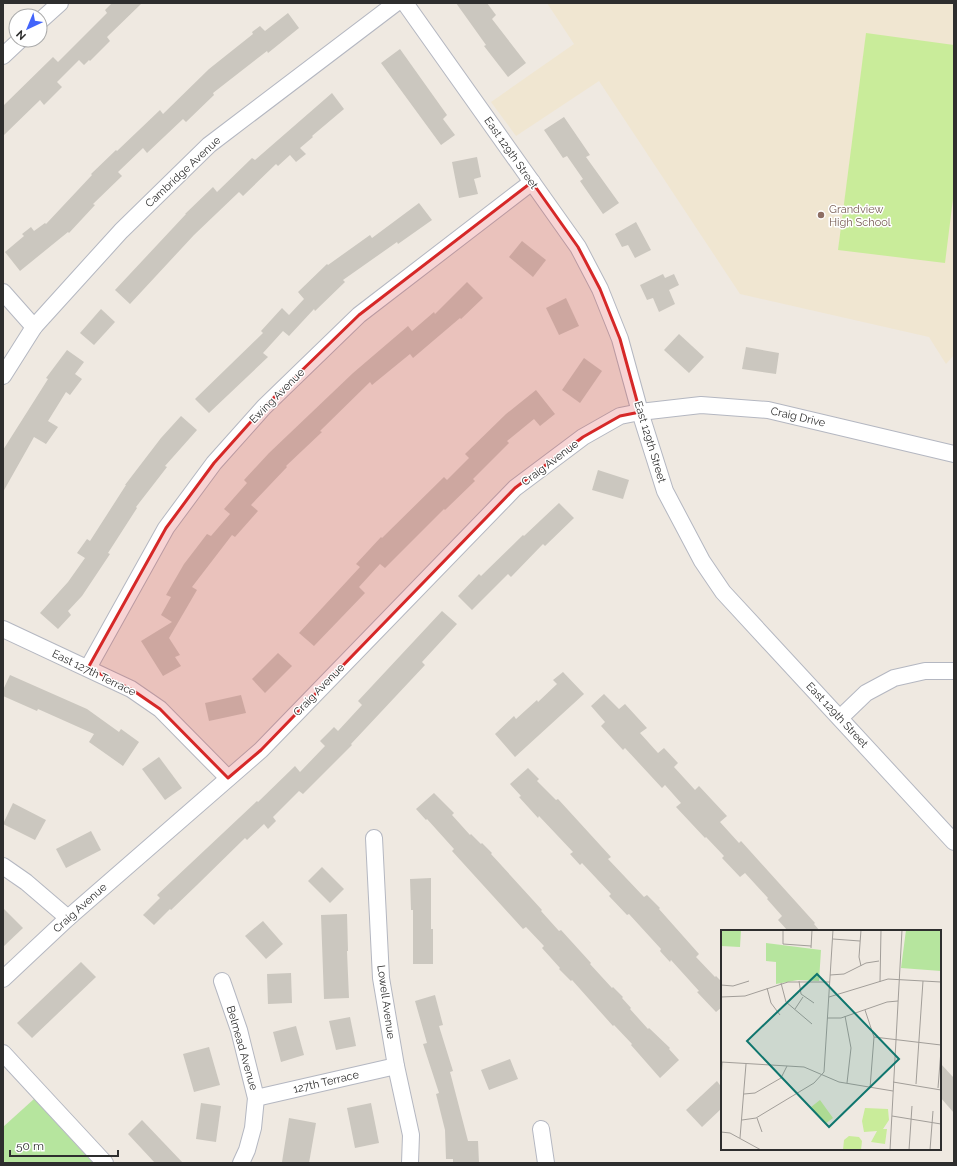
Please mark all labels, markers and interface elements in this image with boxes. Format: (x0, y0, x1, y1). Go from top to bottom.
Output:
north arrow (8, 8, 48, 48)
text: N (14, 27, 29, 42)
street label: East 129th Street (481, 115, 541, 192)
street label: Cambridge Avenue (143, 134, 224, 210)
place label: Grandview High School (829, 203, 891, 229)
marker: Grandview High School (816, 210, 826, 220)
street label: Ewing Avenue (247, 366, 307, 426)
street label: East 129th Street (631, 400, 669, 485)
street label: Craig Drive (769, 404, 827, 430)
street label: Craig Avenue (519, 437, 581, 489)
street label: East 127th Terrace (50, 647, 138, 699)
street label: Craig Avenue (291, 661, 348, 719)
street label: East 129th Street (803, 680, 871, 751)
street label: Craig Avenue (51, 880, 110, 935)
inset map (721, 930, 941, 1150)
street label: Lowell Avenue (374, 964, 398, 1040)
street label: Belmead Avenue (224, 1004, 260, 1092)
street label: 127th Terrace (292, 1068, 361, 1096)
scale bar (10, 1132, 118, 1158)
text: 50 m (16, 1139, 44, 1153)

